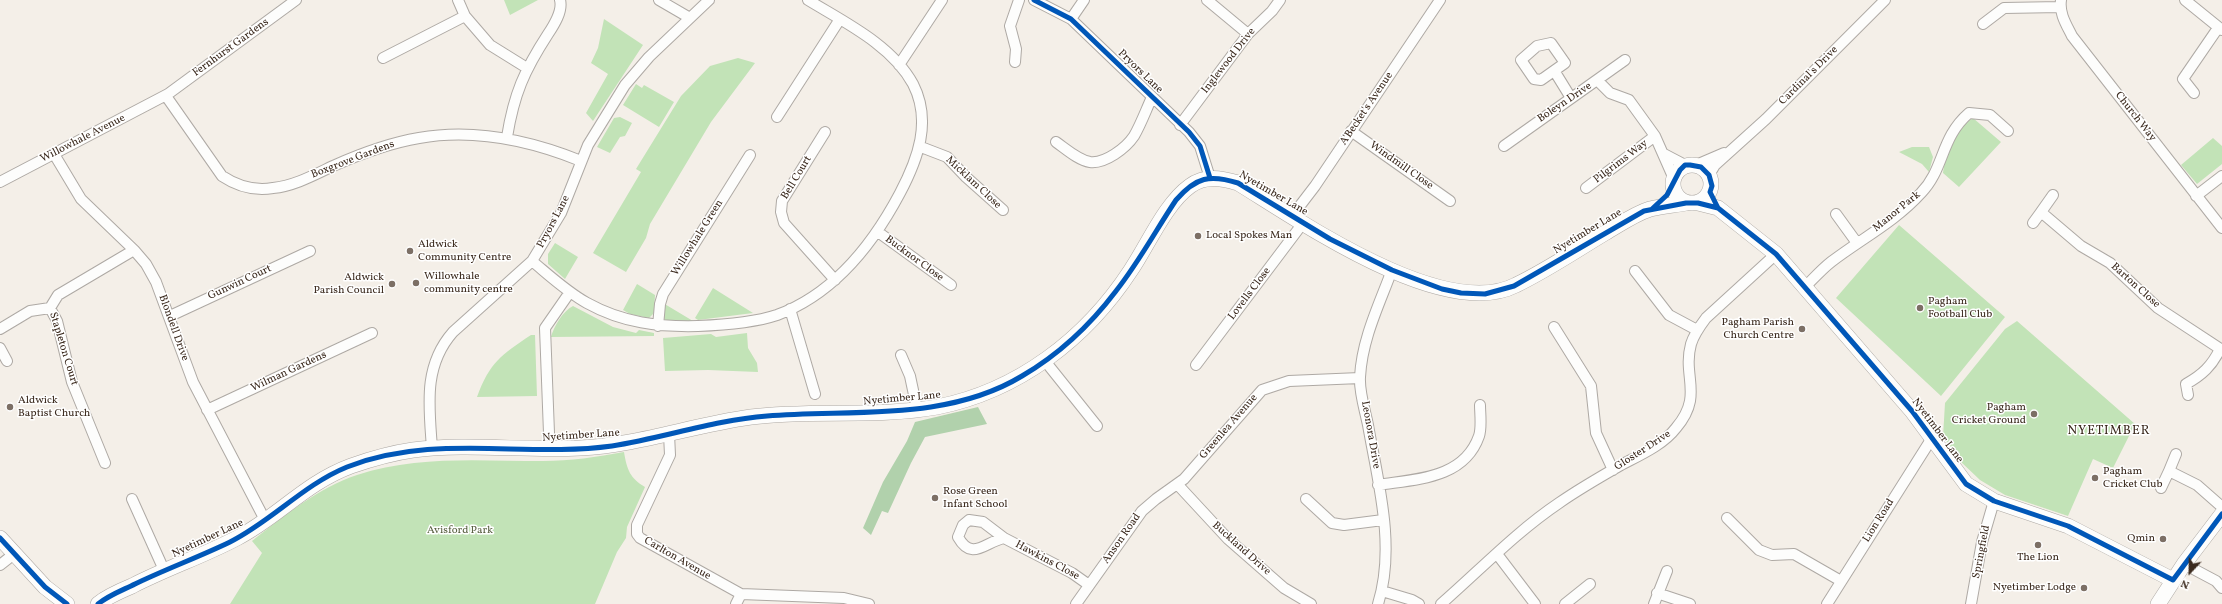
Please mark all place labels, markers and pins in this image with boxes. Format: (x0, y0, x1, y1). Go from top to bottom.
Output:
place label: Local Spokes Man (1206, 229, 1292, 243)
marker: Local Spokes Man (1193, 231, 1203, 241)
place label: Aldwick Community Centre (418, 238, 511, 264)
marker: Aldwick Community Centre (405, 246, 415, 256)
place label: Willowhale community centre (424, 270, 513, 296)
place label: Aldwick Parish Council (313, 271, 384, 297)
marker: Willowhale community centre (411, 278, 421, 288)
marker: Aldwick Parish Council (387, 279, 397, 289)
place label: Pagham Football Club (1928, 295, 1992, 321)
marker: Pagham Football Club (1915, 303, 1925, 313)
place label: Pagham Parish Church Centre (1721, 316, 1794, 342)
marker: Pagham Parish Church Centre (1797, 324, 1807, 334)
place label: Aldwick Baptist Church (18, 394, 90, 420)
place label: Pagham Cricket Ground (1952, 401, 2026, 427)
marker: Aldwick Baptist Church (5, 402, 15, 412)
marker: Pagham Cricket Ground (2029, 409, 2039, 419)
place label: Pagham Cricket Club (2103, 465, 2163, 491)
marker: Pagham Cricket Club (2090, 473, 2100, 483)
place label: Rose Green Infant School (943, 485, 1007, 511)
marker: Rose Green Infant School (930, 493, 940, 503)
place label: Qmin (2127, 532, 2155, 546)
marker: Qmin (2158, 534, 2168, 544)
marker: The Lion (2033, 540, 2043, 550)
place label: The Lion (2017, 551, 2059, 565)
place label: Nyetimber Lodge (1993, 581, 2076, 595)
marker: Nyetimber Lodge (2079, 583, 2089, 593)

